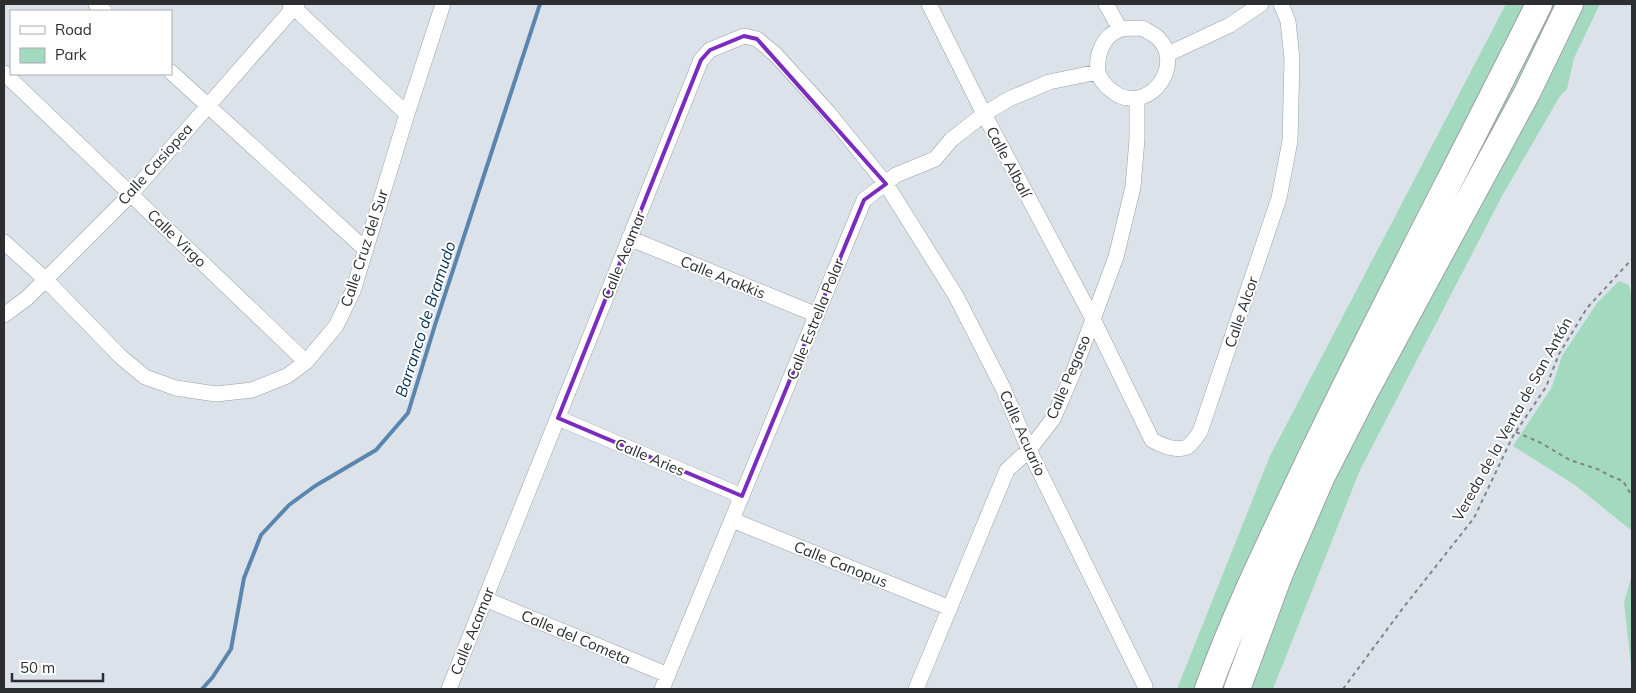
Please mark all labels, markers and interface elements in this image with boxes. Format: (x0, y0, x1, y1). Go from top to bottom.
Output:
legend (10, 10, 172, 75)
text: Road (55, 20, 92, 39)
text: Park (55, 45, 87, 64)
street label: Calle Casiopea (113, 119, 197, 209)
street label: Calle Albalí (982, 123, 1036, 202)
street label: Calle Cruz del Sur (336, 186, 392, 309)
street label: Calle Virgo (143, 205, 211, 271)
street label: Calle Acamar (597, 208, 649, 302)
water label: Barranco de Bramudo (390, 239, 460, 399)
street label: Calle Arakkis (678, 251, 768, 303)
street label: Calle Estrella Polar (782, 255, 848, 382)
street label: Calle Alcor (1220, 273, 1262, 350)
street label: Vereda de la Venta de San Antón (1448, 314, 1576, 524)
street label: Calle Pegaso (1042, 332, 1094, 422)
street label: Calle Acuario (996, 387, 1050, 479)
street label: Calle Aries (612, 434, 688, 480)
street label: Calle Canopus (791, 537, 891, 591)
street label: Calle Acamar (446, 584, 498, 678)
street label: Calle del Cometa (519, 605, 633, 669)
scale bar (12, 650, 104, 682)
text: 50 m (20, 658, 55, 677)

